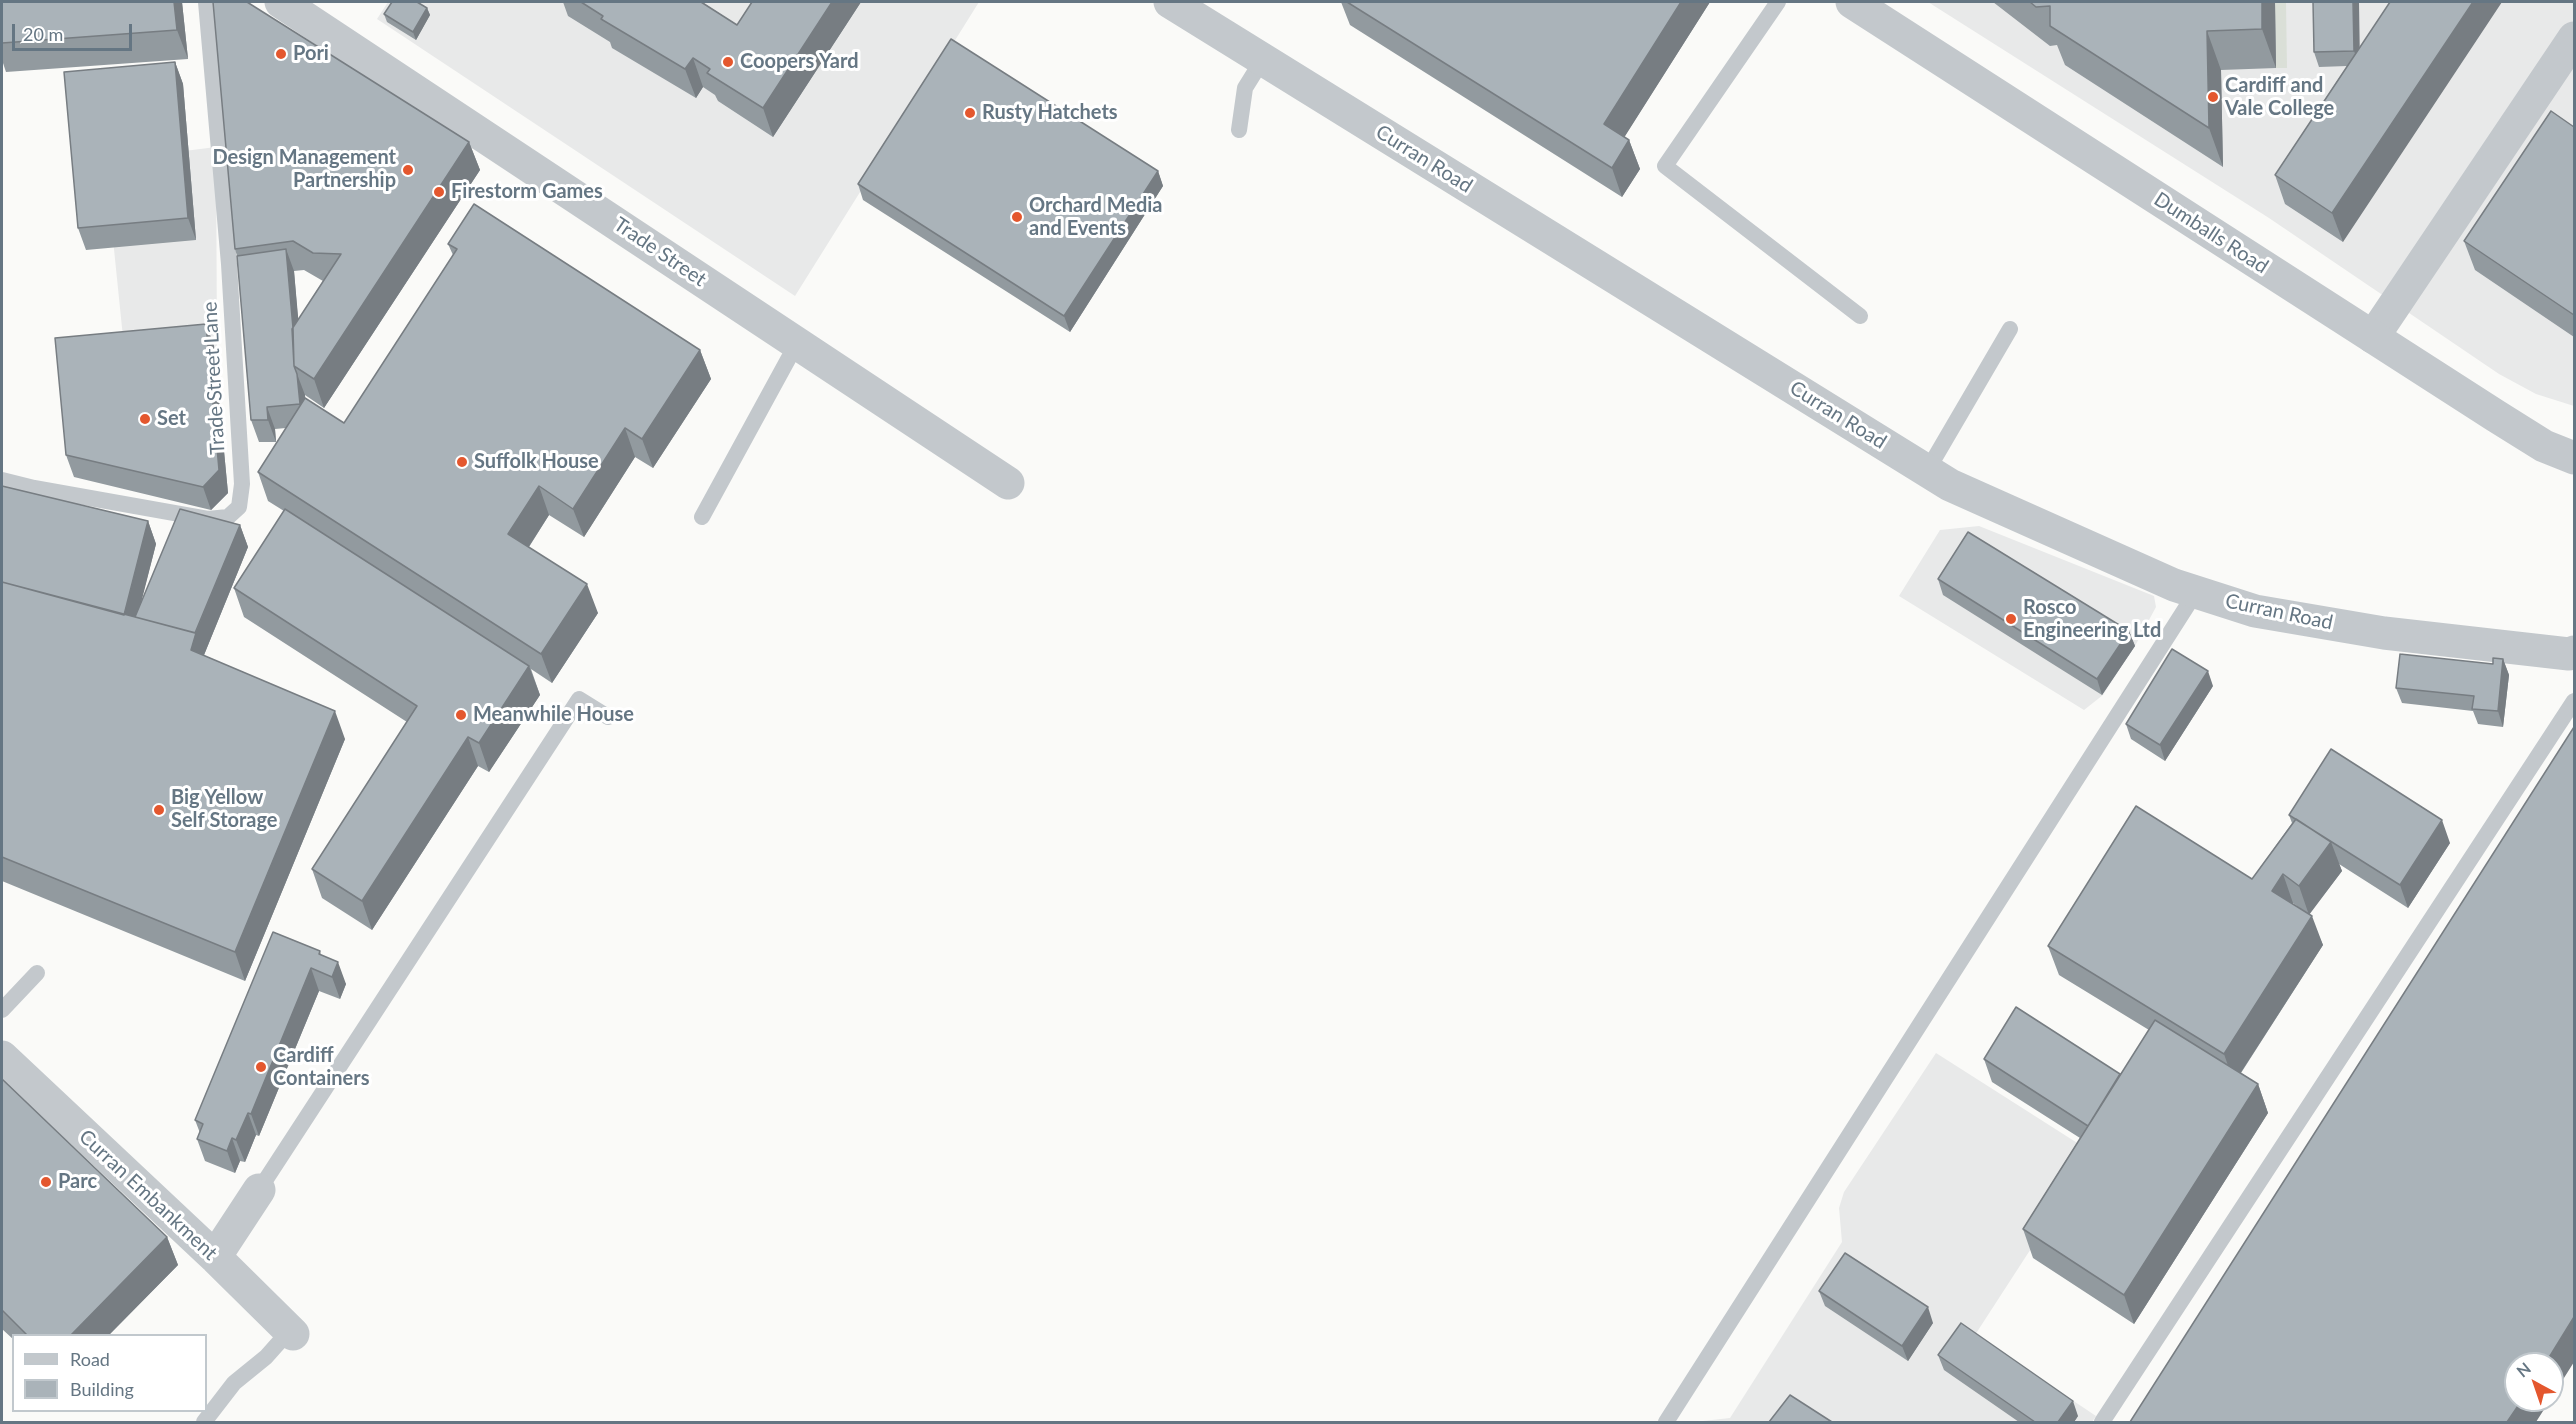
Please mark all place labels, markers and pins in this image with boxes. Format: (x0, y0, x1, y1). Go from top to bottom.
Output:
place label: Pori (293, 42, 329, 66)
marker: Pori (274, 47, 288, 61)
place label: Coopers Yard (740, 50, 858, 74)
marker: Coopers Yard (721, 55, 735, 69)
place label: Cardiff and Vale College (2225, 74, 2334, 121)
marker: Cardiff and Vale College (2206, 90, 2220, 104)
place label: Rusty Hatchets (982, 101, 1118, 125)
marker: Rusty Hatchets (963, 106, 977, 120)
place label: Design Management Partnership (212, 146, 396, 193)
marker: Design Management Partnership (401, 163, 415, 177)
place label: Firestorm Games (451, 180, 603, 204)
marker: Firestorm Games (432, 185, 446, 199)
place label: Orchard Media and Events (1029, 194, 1162, 241)
marker: Orchard Media and Events (1010, 210, 1024, 224)
place label: Set (157, 407, 186, 431)
marker: Set (138, 412, 152, 426)
place label: Suffolk House (474, 450, 599, 474)
marker: Suffolk House (455, 455, 469, 469)
place label: Rosco Engineering Ltd (2023, 596, 2161, 643)
marker: Rosco Engineering Ltd (2004, 612, 2018, 626)
place label: Meanwhile House (473, 703, 634, 727)
marker: Meanwhile House (454, 708, 468, 722)
place label: Big Yellow Self Storage (171, 786, 278, 833)
marker: Big Yellow Self Storage (152, 803, 166, 817)
place label: Cardiff Containers (273, 1044, 369, 1091)
marker: Cardiff Containers (254, 1060, 268, 1074)
place label: Parc (58, 1170, 97, 1194)
marker: Parc (39, 1175, 53, 1189)

